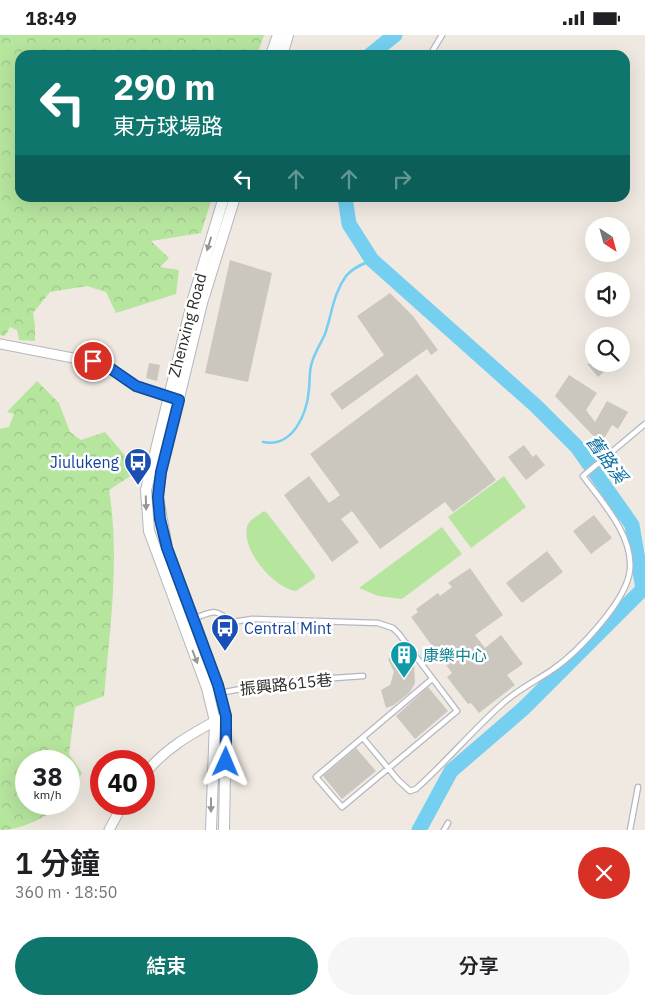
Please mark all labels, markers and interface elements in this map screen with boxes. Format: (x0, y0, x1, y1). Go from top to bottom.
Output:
text: 18:49 (25, 6, 77, 30)
text: 290 m (113, 64, 216, 110)
icon: left (30, 70, 95, 135)
text: 東方球場路 (113, 111, 223, 140)
icon: left (229, 165, 257, 193)
icon: ahead (282, 165, 310, 193)
icon: ahead (335, 165, 363, 193)
icon: right (388, 165, 416, 193)
north arrow (585, 217, 630, 263)
map controls (585, 217, 630, 372)
one-way arrow (205, 237, 213, 252)
street label: Zhenxing Road (164, 271, 210, 379)
button: sound (585, 272, 630, 317)
button: search (585, 327, 630, 372)
pin (72, 340, 114, 382)
icon: arrive (79, 347, 107, 375)
water label: 舊路溪 (582, 430, 634, 490)
bus stop icon: Jiulukeng (123, 447, 153, 486)
place label: Jiulukeng (50, 452, 120, 472)
one-way arrow (143, 496, 151, 512)
bus stop icon: Central Mint (210, 613, 240, 652)
place label: Central Mint (244, 618, 332, 638)
building icon: 康樂中心 (389, 640, 419, 679)
place label: 康樂中心 (423, 645, 487, 665)
one-way arrow (192, 650, 199, 665)
street label: 振興路615巷 (239, 669, 333, 699)
position arrow (199, 735, 251, 787)
speed limit sign: 40 (90, 750, 155, 815)
text: 38 (32, 760, 63, 793)
text: km/h (33, 787, 62, 802)
one-way arrow (207, 797, 215, 813)
text: 1 分鐘 (15, 843, 100, 882)
button: close (578, 847, 630, 899)
text: 360 m · 18:50 (15, 882, 117, 902)
button: 結束 (15, 937, 318, 995)
button: 分享 (328, 937, 630, 995)

